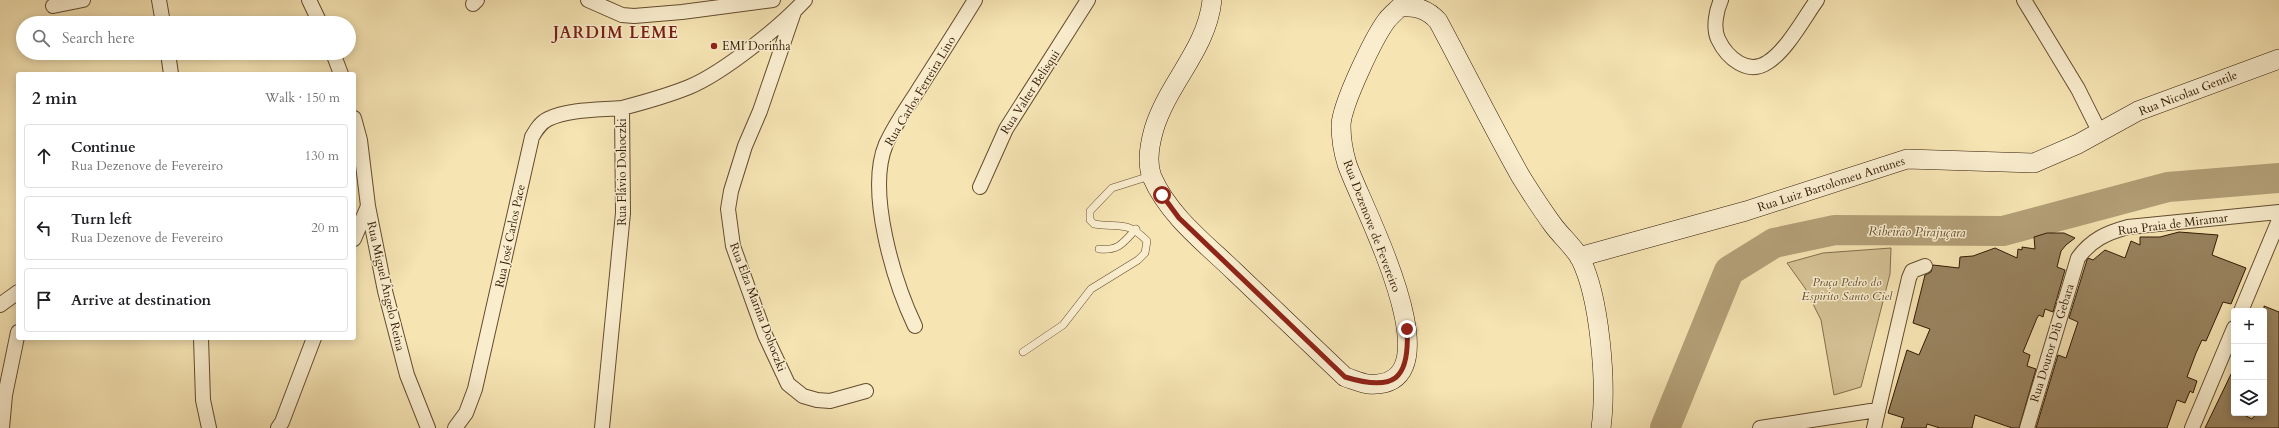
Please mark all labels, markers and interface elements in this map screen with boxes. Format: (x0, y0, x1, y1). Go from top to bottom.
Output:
search box (16, 16, 356, 60)
district label: JARDIM LEME (551, 22, 679, 44)
icon: search (30, 27, 52, 49)
text: Search here (62, 28, 135, 48)
street label: Rua Carlos Ferreira Lino (881, 33, 959, 149)
place label: EMI Dorinha (722, 38, 791, 54)
marker: EMI Dorinha (709, 41, 719, 51)
street label: Rua Valter Belisqui (997, 46, 1064, 137)
street label: Rua Nicolau Gentile (2136, 67, 2240, 119)
text: 2 min (32, 87, 77, 110)
text: Walk · 150 m (265, 89, 340, 107)
street label: Rua Flávio Dohoczki (614, 118, 630, 226)
text: Continue (71, 137, 136, 157)
icon: ahead (33, 145, 55, 167)
text: 130 m (305, 147, 339, 165)
street label: Rua Luiz Bartolomeu Antunes (1755, 153, 1907, 215)
text: Rua Dezenove de Fevereiro (71, 157, 223, 175)
street label: Rua Dezenove de Fevereiro (1339, 158, 1405, 295)
street label: Rua José Carlos Pace (491, 183, 529, 289)
route start (1153, 186, 1171, 204)
text: Turn left (71, 209, 132, 229)
street label: Rua Praia de Miramar (2117, 209, 2230, 239)
icon: left (33, 217, 55, 239)
text: 20 m (311, 219, 339, 237)
street label: Rua Miguel Ângelo Reina (363, 219, 410, 353)
water label: Ribeirão Pirajuçara (1868, 222, 1966, 242)
text: Rua Dezenove de Fevereiro (71, 229, 223, 247)
street label: Rua Elza Marina Dohoczki (726, 240, 790, 374)
park label: Praça Pedro do Espirito Santo Ciel (1802, 274, 1893, 304)
street label: Rua Doutor Dib Gebara (2026, 281, 2078, 404)
icon: arrive (33, 289, 55, 311)
text: Arrive at destination (71, 290, 211, 310)
map controls (2231, 308, 2267, 416)
button: + (2231, 308, 2267, 344)
route end (1398, 320, 1416, 338)
button: − (2231, 344, 2267, 380)
button: layers (2231, 380, 2267, 416)

